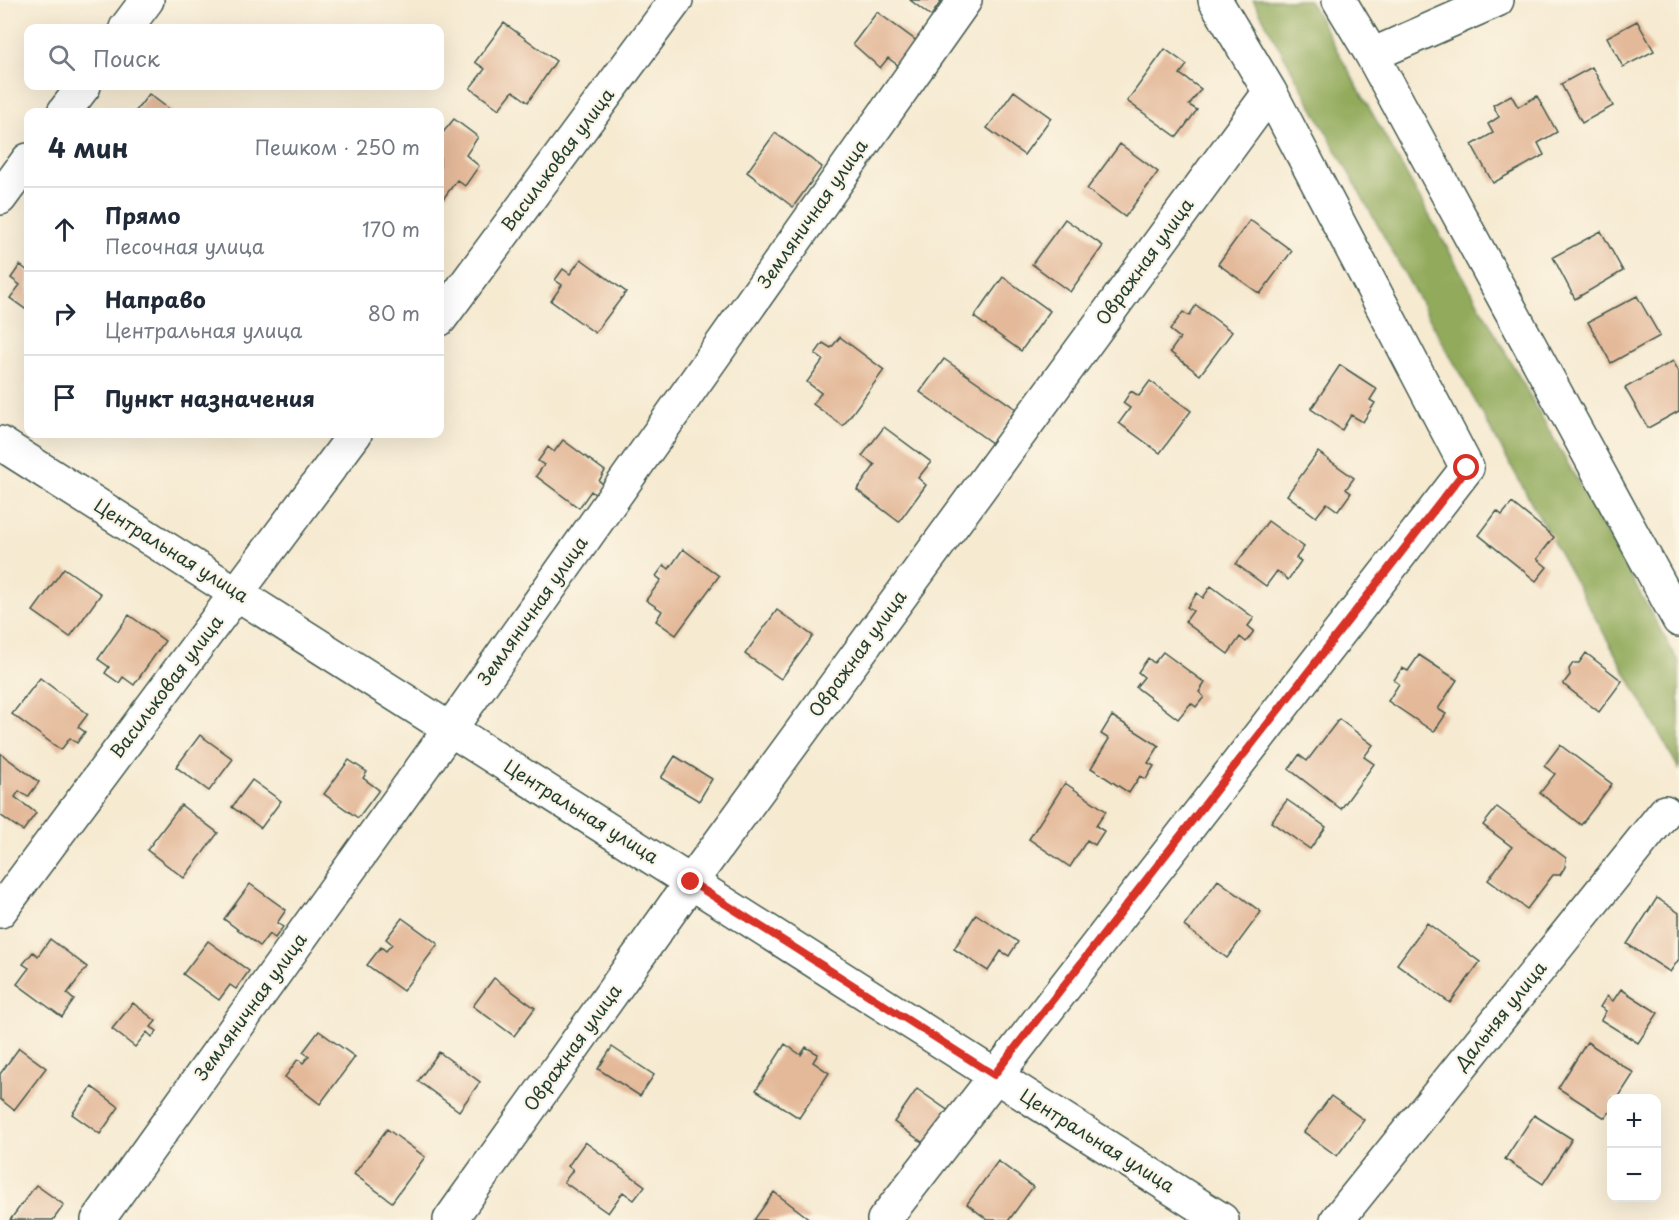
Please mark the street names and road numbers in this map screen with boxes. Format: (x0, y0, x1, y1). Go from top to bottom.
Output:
street label: Васильковая улица (494, 81, 620, 236)
street label: Земляничная улица (750, 133, 874, 293)
street label: Овражная улица (1088, 191, 1200, 330)
street label: Центральная улица (89, 491, 255, 609)
street label: Земляничная улица (470, 530, 594, 690)
street label: Овражная улица (801, 583, 913, 722)
street label: Васильковая улица (103, 608, 229, 763)
street label: Центральная улица (499, 752, 665, 870)
street label: Земляничная улица (187, 926, 313, 1085)
street label: Дальняя улица (1447, 954, 1553, 1076)
street label: Овражная улица (516, 977, 628, 1116)
street label: Центральная улица (1015, 1081, 1181, 1199)

